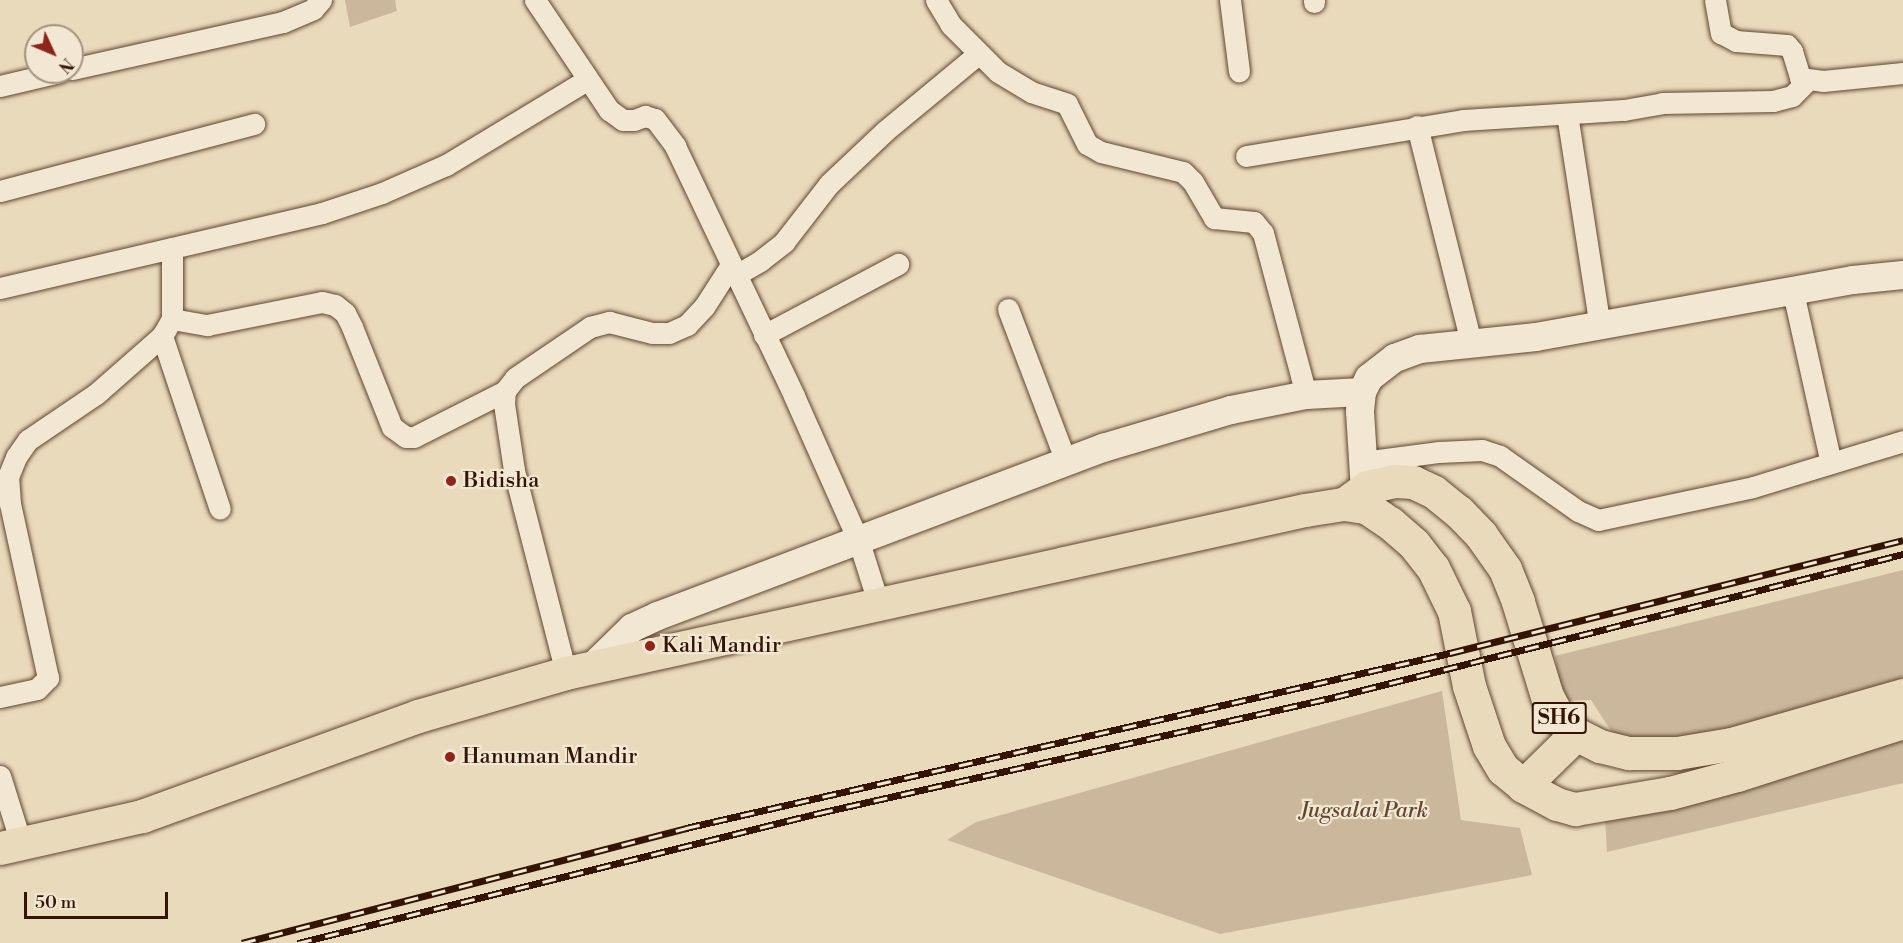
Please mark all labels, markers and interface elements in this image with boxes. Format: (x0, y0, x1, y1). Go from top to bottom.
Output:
north arrow (24, 24, 84, 84)
text: N (54, 54, 77, 77)
place label: Bidisha (463, 468, 539, 494)
marker: Bidisha (444, 474, 458, 488)
place label: Kali Mandir (662, 633, 781, 659)
marker: Kali Mandir (643, 639, 657, 653)
road number: SH6 (1530, 700, 1588, 736)
place label: Hanuman Mandir (462, 744, 637, 770)
marker: Hanuman Mandir (443, 750, 457, 764)
park label: Jugsalai Park (1300, 798, 1428, 824)
scale bar (27, 880, 171, 918)
text: 50 m (35, 891, 76, 914)

